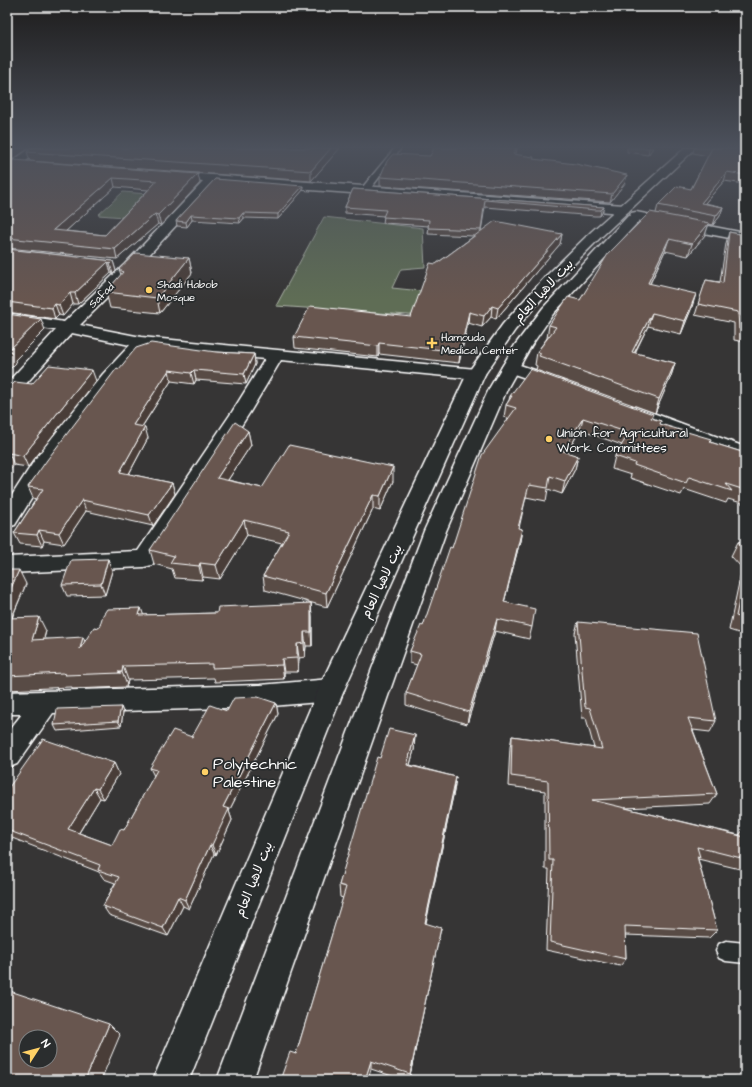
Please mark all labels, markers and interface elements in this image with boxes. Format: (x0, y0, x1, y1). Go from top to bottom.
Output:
street label: بيت لاهيا العام (510, 255, 578, 327)
place label: Shadi Habob Mosque (157, 277, 218, 305)
street label: Safad (85, 279, 118, 311)
marker: Shadi Habob Mosque (144, 285, 154, 295)
place label: Hamouda Medical Center (441, 330, 518, 358)
marker: Hamouda Medical Center (426, 337, 438, 349)
place label: Union for Agricultural Work Committees (557, 424, 688, 457)
marker: Union for Agricultural Work Committees (544, 434, 554, 444)
street label: بيت لاهيا العام (357, 541, 408, 622)
place label: Polytechnic Palestine (213, 753, 297, 793)
marker: Polytechnic Palestine (200, 767, 210, 777)
street label: بيت لاهيا العام (231, 839, 278, 920)
north arrow (18, 1029, 58, 1069)
text: N (38, 1036, 54, 1051)

